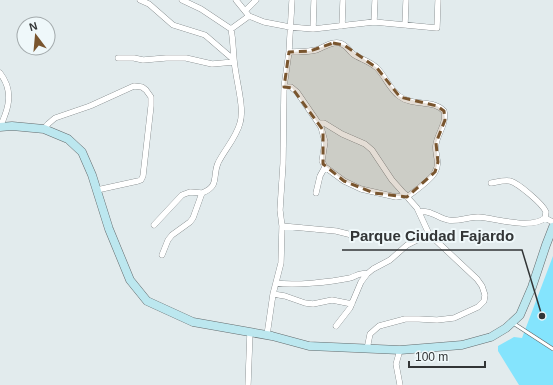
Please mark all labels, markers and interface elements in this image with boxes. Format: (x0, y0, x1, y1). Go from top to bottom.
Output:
north arrow (16, 16, 56, 56)
text: N (28, 20, 39, 33)
callout: Parque Ciudad Fajardo (342, 223, 522, 250)
text: Parque Ciudad Fajardo (350, 227, 514, 244)
scale bar (409, 343, 485, 369)
text: 100 m (415, 350, 448, 364)

